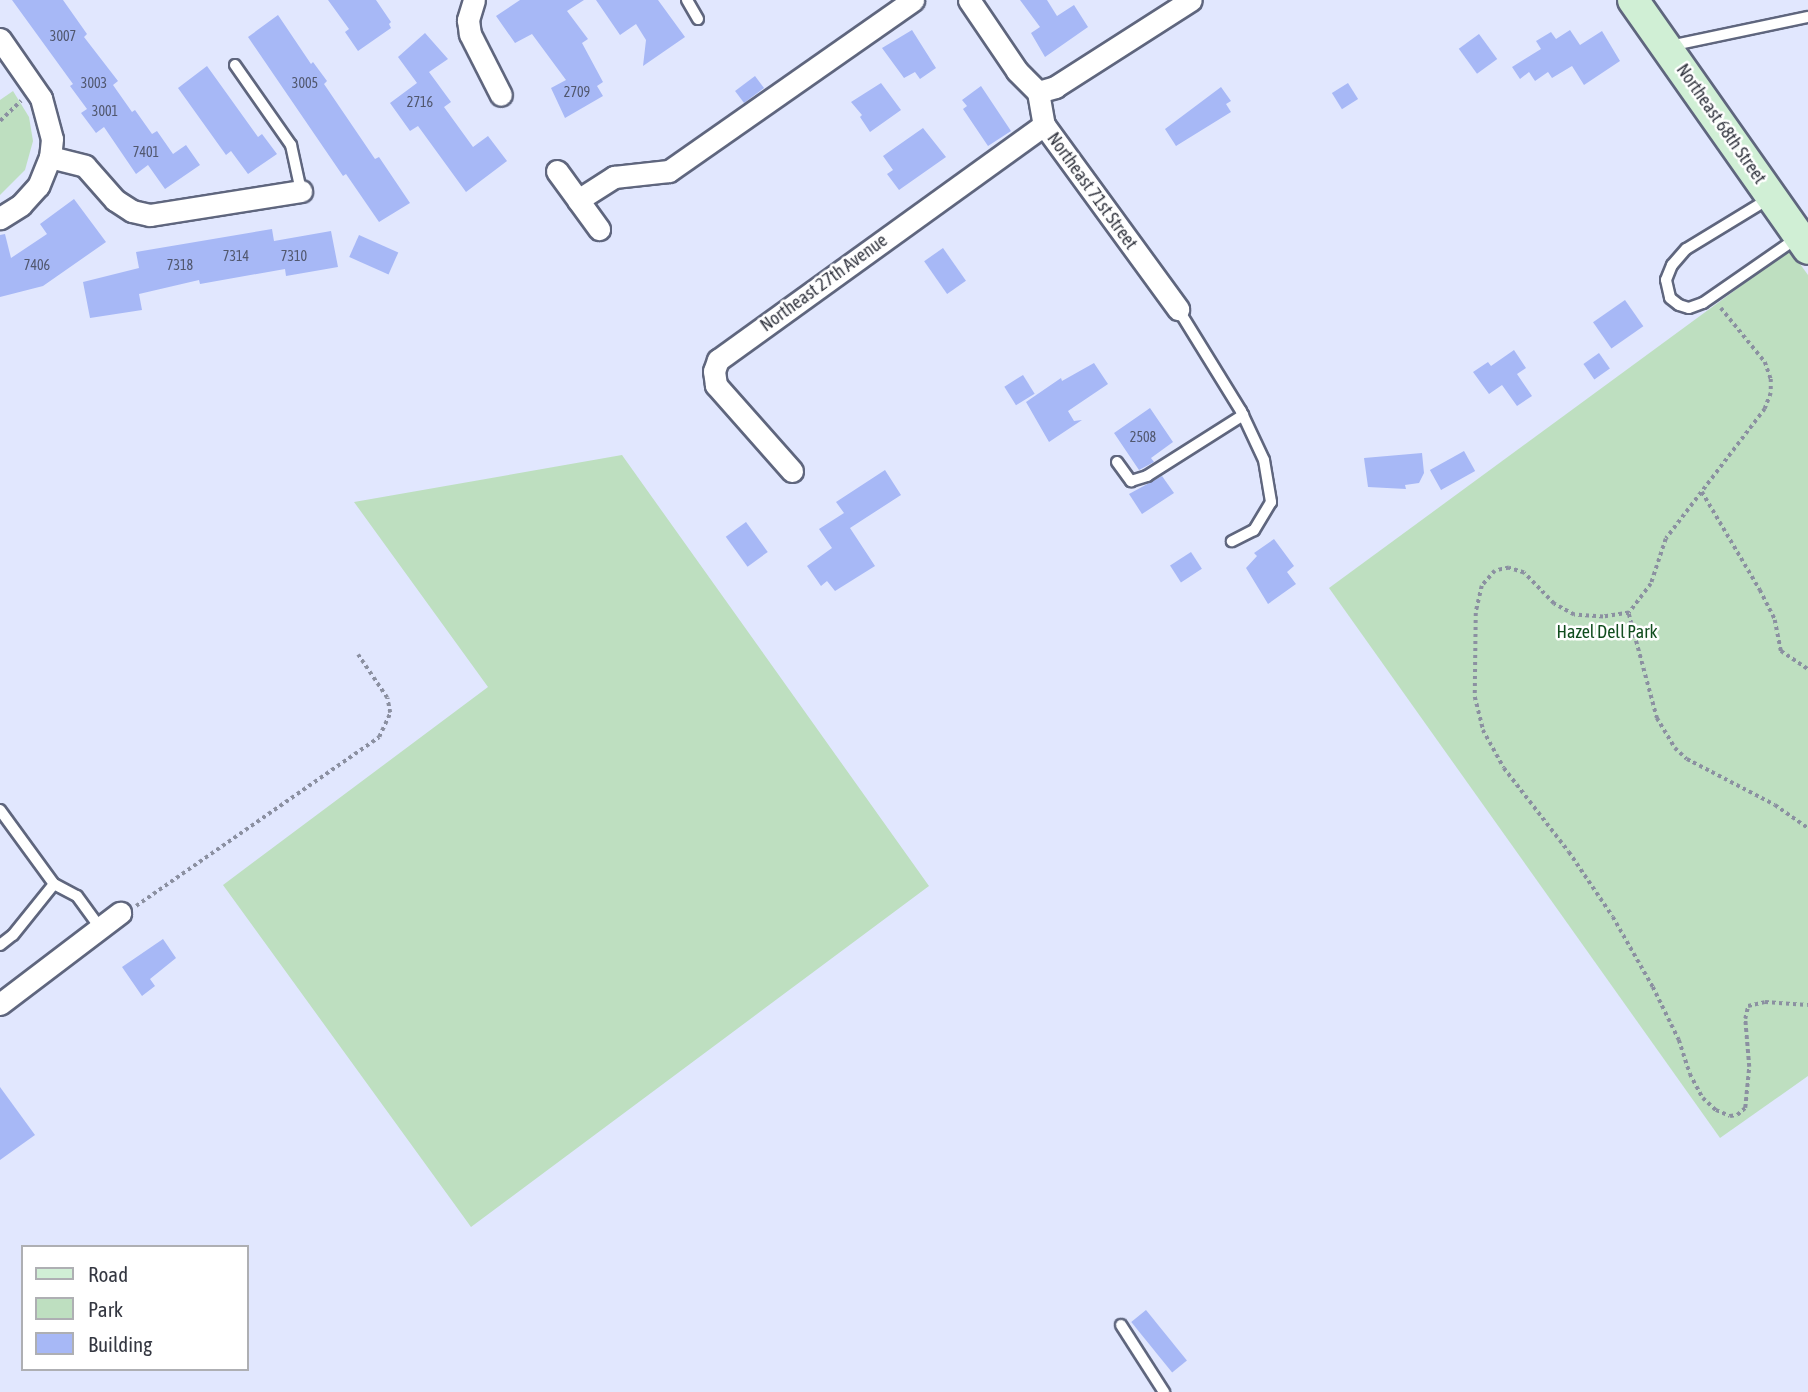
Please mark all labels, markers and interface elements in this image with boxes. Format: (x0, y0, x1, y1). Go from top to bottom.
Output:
house number: 3007 (50, 28, 76, 44)
street label: Northeast 68th Street (1672, 60, 1770, 188)
house number: 3003 (81, 75, 107, 91)
house number: 3005 (292, 75, 318, 91)
house number: 2709 (564, 84, 590, 100)
house number: 2716 (407, 94, 433, 110)
house number: 3001 (92, 103, 118, 119)
street label: Northeast 71st Street (1042, 128, 1142, 254)
house number: 7401 (133, 144, 159, 160)
street label: Northeast 27th Avenue (756, 230, 892, 336)
house number: 7314 (223, 248, 249, 264)
house number: 7310 (281, 248, 307, 264)
house number: 7406 (24, 257, 50, 273)
house number: 7318 (167, 257, 193, 273)
house number: 2508 (1130, 429, 1156, 445)
park label: Hazel Dell Park (1557, 621, 1657, 643)
legend (21, 1245, 248, 1371)
text: Road (88, 1262, 128, 1286)
text: Park (88, 1297, 123, 1321)
text: Building (88, 1332, 152, 1356)

